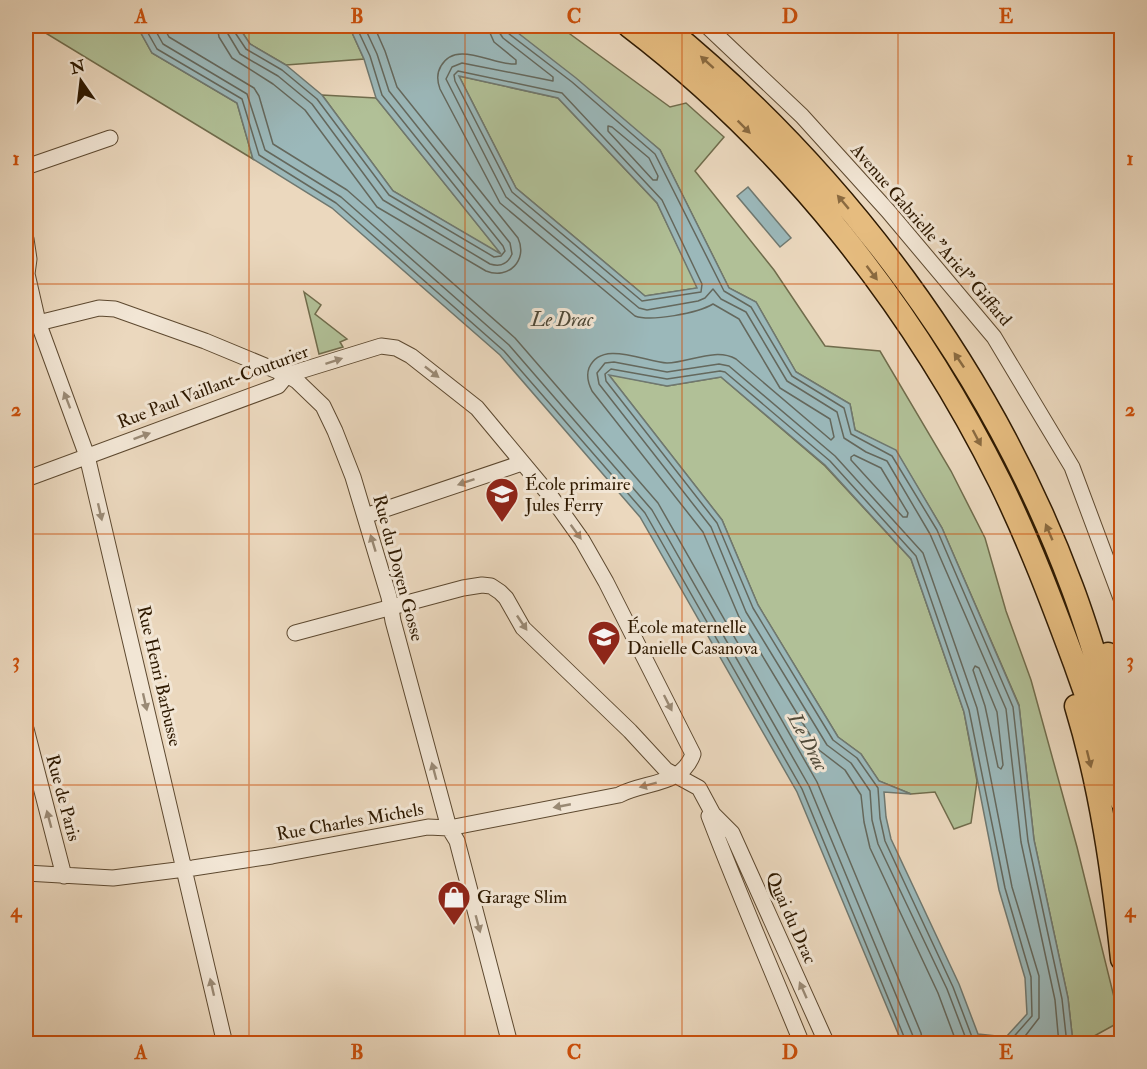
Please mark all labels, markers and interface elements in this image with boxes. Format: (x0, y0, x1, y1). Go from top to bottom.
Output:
text: A (134, 4, 148, 29)
text: B (350, 4, 364, 29)
text: C (567, 4, 581, 29)
text: D (782, 4, 798, 29)
text: E (999, 4, 1014, 29)
north arrow (51, 51, 111, 111)
one-way arrow (700, 55, 715, 69)
text: N (67, 56, 88, 79)
one-way arrow (736, 119, 750, 133)
street label: Avenue Gabrielle "Ariel" Giffard (845, 138, 1017, 331)
text: 1 (12, 146, 20, 171)
text: 1 (1126, 146, 1134, 171)
one-way arrow (837, 195, 850, 210)
one-way arrow (866, 265, 878, 281)
water label: Le Drac (530, 307, 594, 332)
street label: Rue Paul Vaillant-Couturier (114, 340, 312, 434)
one-way arrow (954, 352, 965, 368)
one-way arrow (325, 356, 343, 365)
one-way arrow (425, 366, 440, 378)
one-way arrow (62, 391, 72, 409)
text: 2 (11, 397, 21, 422)
text: 2 (1125, 397, 1135, 422)
one-way arrow (972, 430, 982, 447)
one-way arrow (133, 431, 151, 440)
place label: École primaire Jules Ferry (524, 473, 631, 517)
school or university icon: École primaire Jules Ferry (484, 476, 520, 523)
one-way arrow (457, 478, 475, 487)
street label: Rue du Doyen Gosse (367, 492, 429, 644)
one-way arrow (96, 503, 106, 522)
one-way arrow (570, 523, 582, 539)
one-way arrow (1044, 523, 1054, 541)
one-way arrow (368, 534, 377, 552)
street label: Rue Henri Barbusse (132, 603, 186, 749)
one-way arrow (516, 615, 528, 631)
place label: École maternelle Danielle Casanova (627, 616, 759, 660)
school or university icon: École maternelle Danielle Casanova (586, 619, 622, 666)
text: 3 (12, 648, 20, 673)
text: 3 (1126, 648, 1134, 673)
one-way arrow (141, 693, 150, 712)
one-way arrow (663, 695, 673, 712)
water label: Le Drac (782, 708, 834, 776)
one-way arrow (1085, 749, 1095, 768)
street label: Rue de Paris (40, 752, 86, 844)
one-way arrow (429, 762, 438, 780)
one-way arrow (639, 780, 657, 790)
street label: Rue Charles Michels (275, 798, 425, 846)
one-way arrow (552, 801, 571, 810)
one-way arrow (43, 810, 53, 828)
street label: Quai du Drac (760, 868, 822, 968)
shop icon: Garage Slim (436, 879, 472, 926)
place label: Garage Slim (477, 886, 567, 909)
text: 4 (10, 898, 23, 923)
text: 4 (1124, 898, 1137, 923)
one-way arrow (474, 915, 483, 933)
one-way arrow (207, 977, 216, 996)
one-way arrow (798, 982, 807, 999)
text: A (134, 1040, 148, 1065)
text: B (350, 1040, 364, 1065)
text: C (567, 1040, 581, 1065)
text: D (782, 1040, 798, 1065)
text: E (999, 1040, 1014, 1065)

